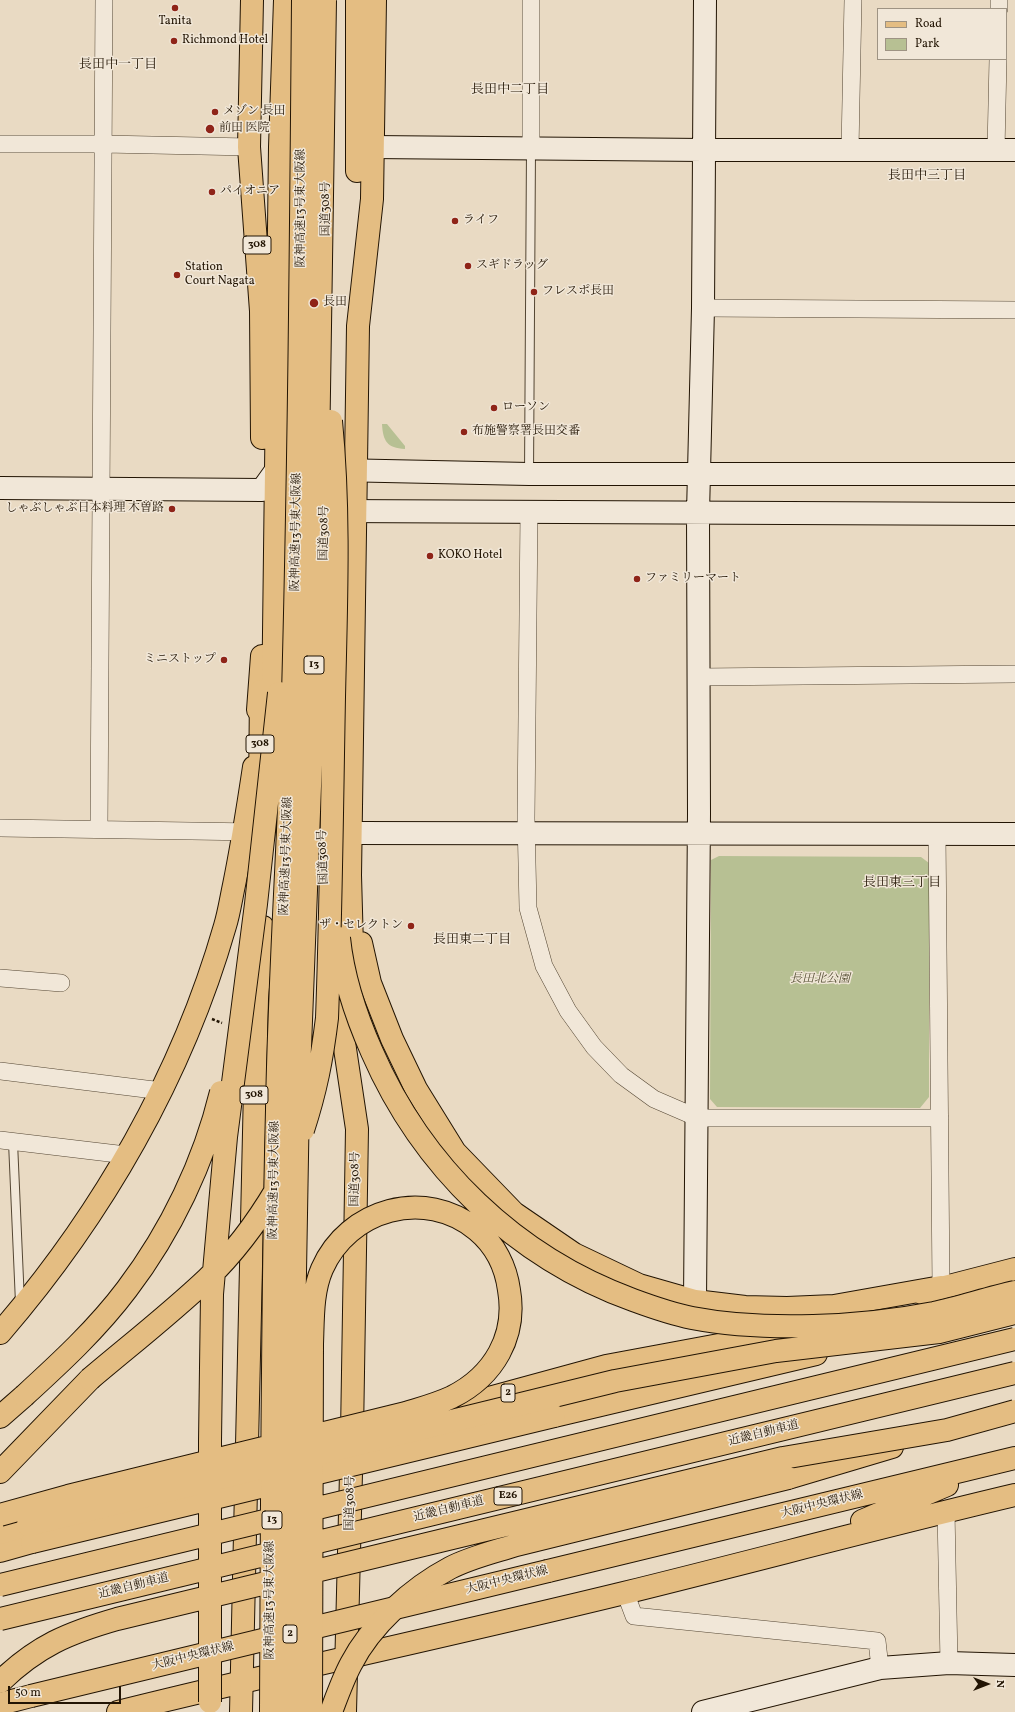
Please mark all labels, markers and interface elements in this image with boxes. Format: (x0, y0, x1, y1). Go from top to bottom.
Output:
marker: Tanita (170, 3, 180, 13)
legend (877, 8, 1007, 60)
place label: Tanita (158, 15, 192, 29)
text: Road (915, 16, 942, 32)
place label: Richmond Hotel (182, 34, 268, 48)
marker: Richmond Hotel (169, 36, 179, 46)
text: Park (915, 36, 940, 52)
district label: 長田中一丁目 (79, 58, 157, 74)
district label: 長田中二丁目 (471, 83, 549, 99)
place label: メゾン 長田 (223, 105, 285, 119)
marker: メゾン 長田 (210, 107, 220, 117)
place label: 前田 医院 (219, 122, 269, 136)
marker: 前田 医院 (204, 123, 216, 135)
street label: 阪神高速13号東大阪線 (295, 149, 309, 267)
district label: 長田中三丁目 (888, 169, 966, 185)
street label: 国道308号 (320, 181, 334, 237)
place label: パイオニア (220, 185, 280, 199)
marker: パイオニア (207, 187, 217, 197)
place label: ライフ (463, 214, 499, 228)
marker: ライフ (450, 216, 460, 226)
road number: 308 (243, 236, 271, 254)
place label: スギドラッグ (476, 259, 548, 273)
place label: Station Court Nagata (185, 261, 255, 289)
marker: スギドラッグ (463, 261, 473, 271)
marker: Station Court Nagata (172, 270, 182, 280)
place label: フレスポ長田 (542, 285, 614, 299)
marker: フレスポ長田 (529, 287, 539, 297)
place label: 長田 (323, 296, 347, 310)
marker: 長田 (308, 297, 320, 309)
place label: ローソン (502, 401, 550, 415)
marker: ローソン (489, 403, 499, 413)
place label: 布施警察署長田交番 (472, 425, 580, 439)
marker: 布施警察署長田交番 (459, 427, 469, 437)
street label: 阪神高速13号東大阪線 (289, 472, 305, 592)
place label: しゃぶしゃぶ日本料理 木曽路 (6, 502, 164, 516)
marker: しゃぶしゃぶ日本料理 木曽路 (167, 504, 177, 514)
street label: 国道308号 (317, 505, 333, 561)
place label: KOKO Hotel (438, 549, 502, 563)
marker: KOKO Hotel (425, 551, 435, 561)
place label: ファミリーマート (645, 572, 741, 586)
marker: ファミリーマート (632, 574, 642, 584)
place label: ミニストップ (144, 653, 216, 667)
marker: ミニストップ (219, 655, 229, 665)
road number: 13 (304, 656, 324, 674)
road number: 308 (246, 735, 274, 753)
street label: 阪神高速13号東大阪線 (278, 796, 296, 916)
street label: 国道308号 (316, 829, 332, 885)
district label: 長田東三丁目 (863, 876, 941, 892)
place label: ザ・セレクトン (319, 919, 403, 933)
marker: ザ・セレクトン (406, 921, 416, 931)
district label: 長田東二丁目 (433, 933, 511, 949)
park label: 長田北公園 (790, 973, 850, 987)
road number: 308 (240, 1086, 268, 1104)
street label: 阪神高速13号東大阪線 (267, 1120, 283, 1240)
street label: 国道308号 (348, 1151, 364, 1207)
road number: 2 (501, 1384, 515, 1402)
street label: 近畿自動車道 (727, 1418, 801, 1450)
street label: 国道308号 (343, 1475, 359, 1531)
road number: E26 (494, 1487, 522, 1505)
street label: 大阪中央環状線 (780, 1488, 864, 1522)
street label: 近畿自動車道 (412, 1494, 486, 1526)
road number: 13 (262, 1511, 282, 1529)
street label: 阪神高速13号東大阪線 (264, 1541, 278, 1659)
street label: 大阪中央環状線 (465, 1564, 549, 1598)
street label: 近畿自動車道 (97, 1571, 171, 1603)
road number: 2 (283, 1625, 297, 1643)
street label: 大阪中央環状線 (151, 1640, 235, 1674)
north arrow (967, 1664, 1007, 1704)
scale bar (10, 1678, 123, 1704)
text: N (992, 1680, 1007, 1688)
text: 50 m (15, 1685, 41, 1701)

